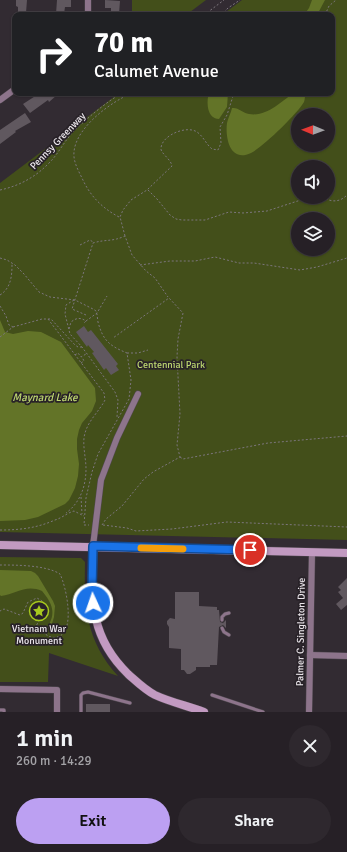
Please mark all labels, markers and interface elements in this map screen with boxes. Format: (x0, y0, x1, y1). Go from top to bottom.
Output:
text: 70 m (94, 26, 153, 60)
icon: right (28, 28, 80, 80)
text: Calumet Avenue (94, 60, 219, 82)
north arrow (291, 108, 335, 152)
map controls (291, 108, 335, 256)
street label: Pennsy Greenway (28, 110, 88, 172)
button: sound (291, 160, 335, 204)
button: layers (291, 212, 335, 256)
park label: Centennial Park (137, 359, 205, 371)
water label: Maynard Lake (12, 391, 78, 404)
pin (233, 533, 267, 567)
icon: arrive (239, 539, 261, 561)
street label: Palmer C. Singleton Drive (294, 578, 308, 686)
position arrow (72, 582, 114, 624)
place icon: Vietnam War Monument (28, 600, 50, 622)
place label: Vietnam War Monument (12, 623, 67, 647)
text: 1 min (16, 723, 73, 753)
button: close (289, 725, 331, 767)
text: 260 m · 14:29 (16, 753, 92, 769)
button: Exit (16, 798, 170, 844)
button: Share (178, 798, 331, 844)

